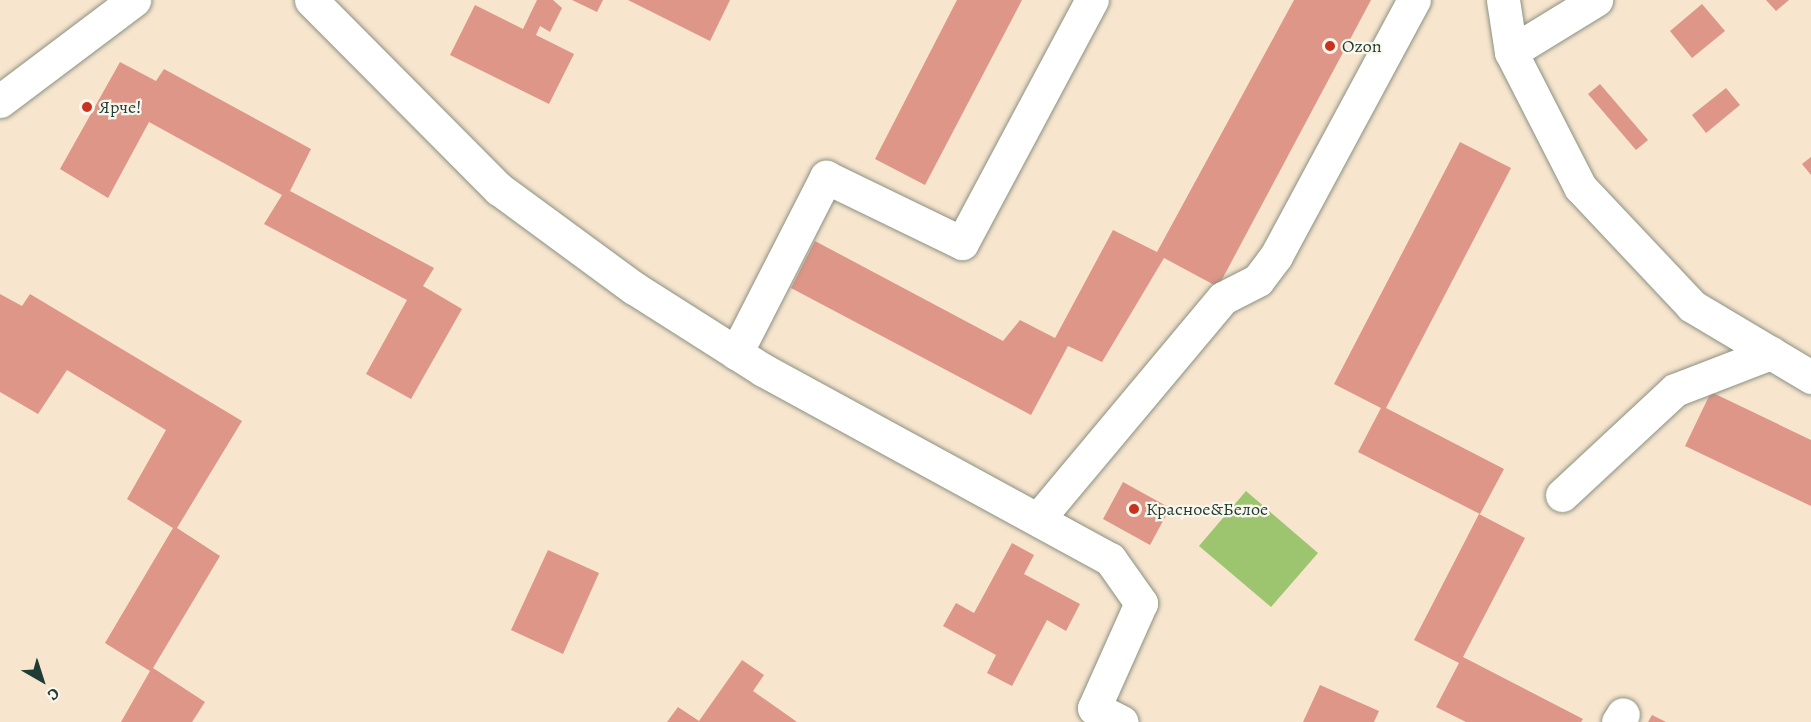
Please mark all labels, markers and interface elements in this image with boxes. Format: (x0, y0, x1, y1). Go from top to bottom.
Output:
place label: Ozon (1342, 35, 1382, 57)
marker: Ozon (1323, 39, 1337, 53)
place label: Ярче! (99, 96, 141, 118)
marker: Ярче! (80, 100, 94, 114)
place label: Красное&Белое (1146, 498, 1268, 520)
marker: Красное&Белое (1127, 502, 1141, 516)
north arrow (12, 650, 72, 710)
text: С (43, 682, 64, 706)

